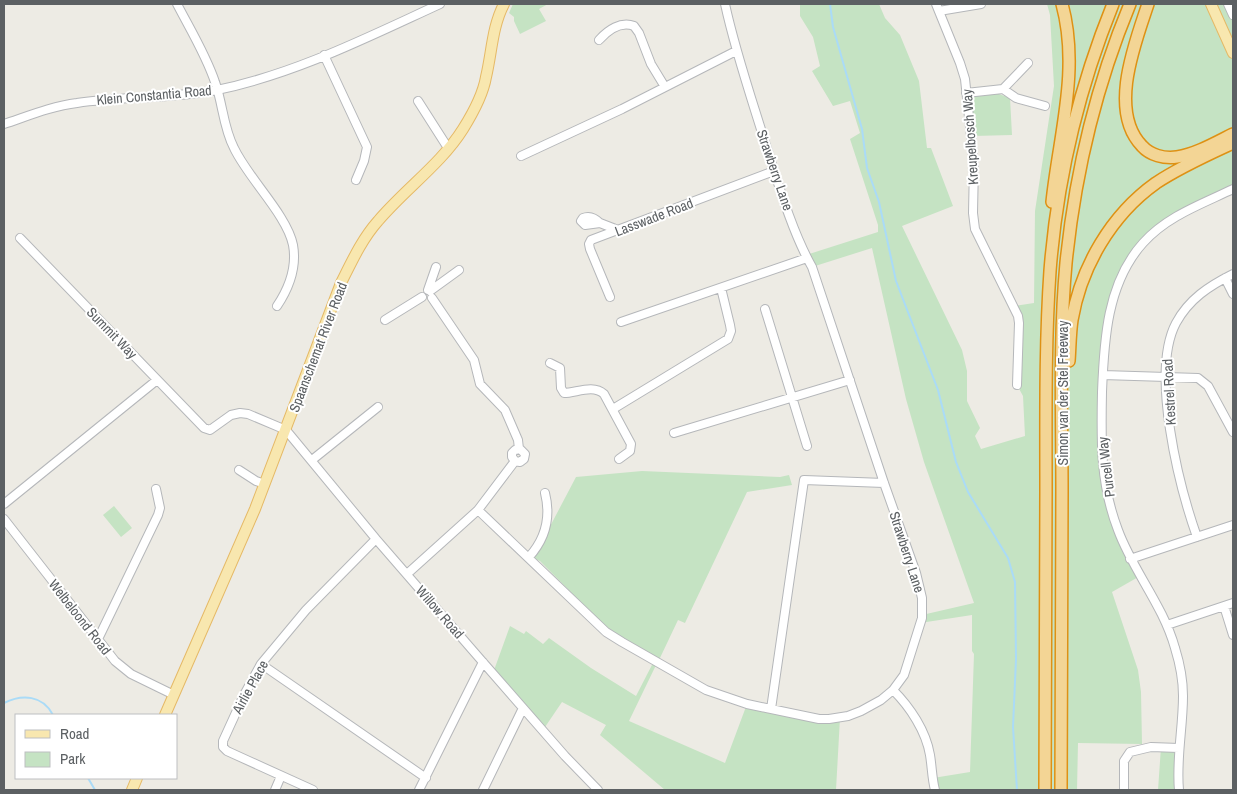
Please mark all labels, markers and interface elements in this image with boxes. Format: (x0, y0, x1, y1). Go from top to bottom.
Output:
street label: Klein Constantia Road (96, 81, 212, 109)
street label: Kreupelbosch Way (958, 88, 982, 185)
street label: Strawberry Lane (753, 127, 797, 213)
street label: Lasswade Road (612, 194, 696, 240)
street label: Spaanschemat River Road (285, 279, 351, 415)
street label: Summit Way (83, 303, 141, 363)
street label: Simon van der Stel Freeway (1054, 320, 1072, 465)
street label: Kestrel Road (1158, 358, 1180, 426)
street label: Purcell Way (1093, 435, 1119, 498)
street label: Strawberry Lane (885, 509, 929, 595)
street label: Welbeloond Road (45, 576, 115, 658)
street label: Willow Road (412, 582, 468, 642)
street label: Airlie Place (227, 657, 272, 718)
legend (15, 714, 178, 779)
text: Road (60, 723, 89, 744)
text: Park (60, 748, 86, 769)

